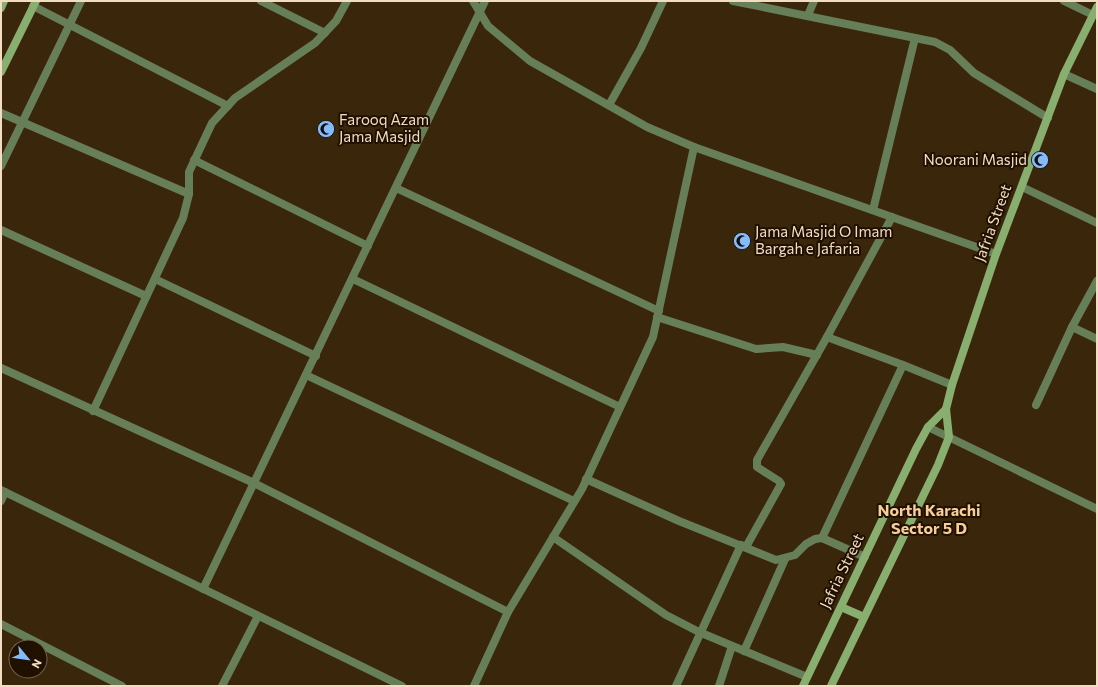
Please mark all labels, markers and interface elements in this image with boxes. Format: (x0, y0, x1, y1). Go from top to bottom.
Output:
place label: Farooq Azam Jama Masjid (339, 110, 429, 145)
mosque icon: Farooq Azam Jama Masjid (316, 119, 336, 139)
place label: Noorani Masjid (924, 150, 1027, 168)
mosque icon: Noorani Masjid (1030, 150, 1050, 170)
street label: Jafria Street (970, 181, 1014, 264)
place label: Jama Masjid O Imam Bargah e Jafaria (755, 222, 892, 257)
mosque icon: Jama Masjid O Imam Bargah e Jafaria (732, 231, 752, 251)
district label: North Karachi Sector 5 D (877, 500, 981, 537)
street label: Jafria Street (815, 530, 867, 611)
north arrow (8, 639, 48, 679)
text: N (29, 657, 45, 671)

